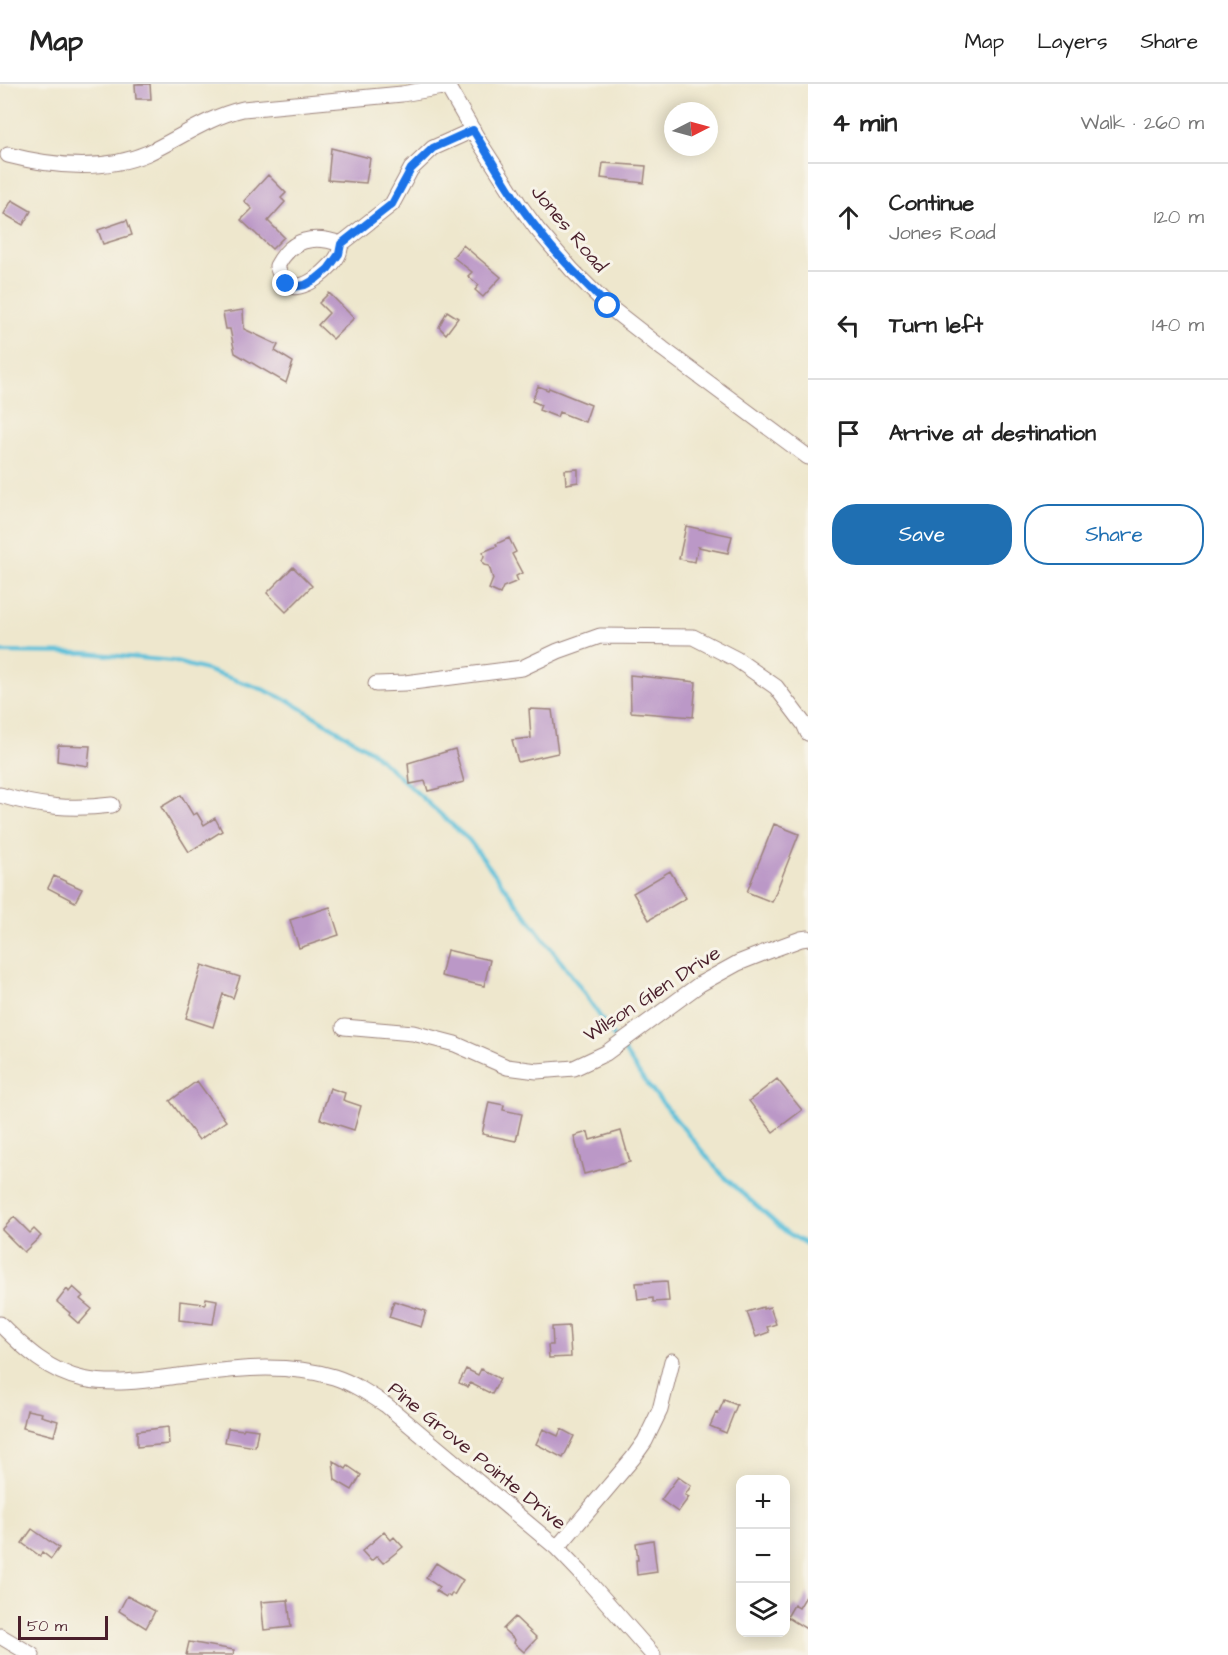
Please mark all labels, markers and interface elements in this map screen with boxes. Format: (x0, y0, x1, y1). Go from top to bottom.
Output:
text: Map (30, 22, 83, 61)
text: Map (964, 27, 1004, 56)
text: Layers (1037, 27, 1107, 56)
text: Share (1140, 27, 1198, 56)
north arrow (664, 102, 718, 156)
text: 4 min (832, 105, 897, 141)
text: Walk · 260 m (1081, 109, 1204, 137)
street label: Jones Road (524, 179, 614, 279)
text: Continue (889, 188, 974, 219)
icon: ahead (832, 201, 865, 234)
text: 120 m (1154, 203, 1204, 231)
text: Jones Road (889, 219, 996, 247)
route end (272, 270, 298, 296)
route start (594, 292, 620, 318)
icon: left (832, 309, 865, 342)
text: Turn left (889, 310, 983, 341)
text: 140 m (1152, 311, 1204, 339)
icon: arrive (832, 417, 865, 450)
text: Arrive at destination (889, 418, 1096, 449)
button: Save (832, 504, 1012, 565)
button: Share (1024, 504, 1204, 565)
street label: Wilson Glen Drive (578, 939, 726, 1049)
street label: Pine Grove Pointe Drive (382, 1375, 572, 1537)
map controls (736, 1475, 790, 1637)
button: + (736, 1475, 790, 1529)
button: − (736, 1529, 790, 1583)
button: layers (736, 1583, 790, 1637)
scale bar (18, 1613, 108, 1640)
text: 50 m (27, 1615, 67, 1637)

